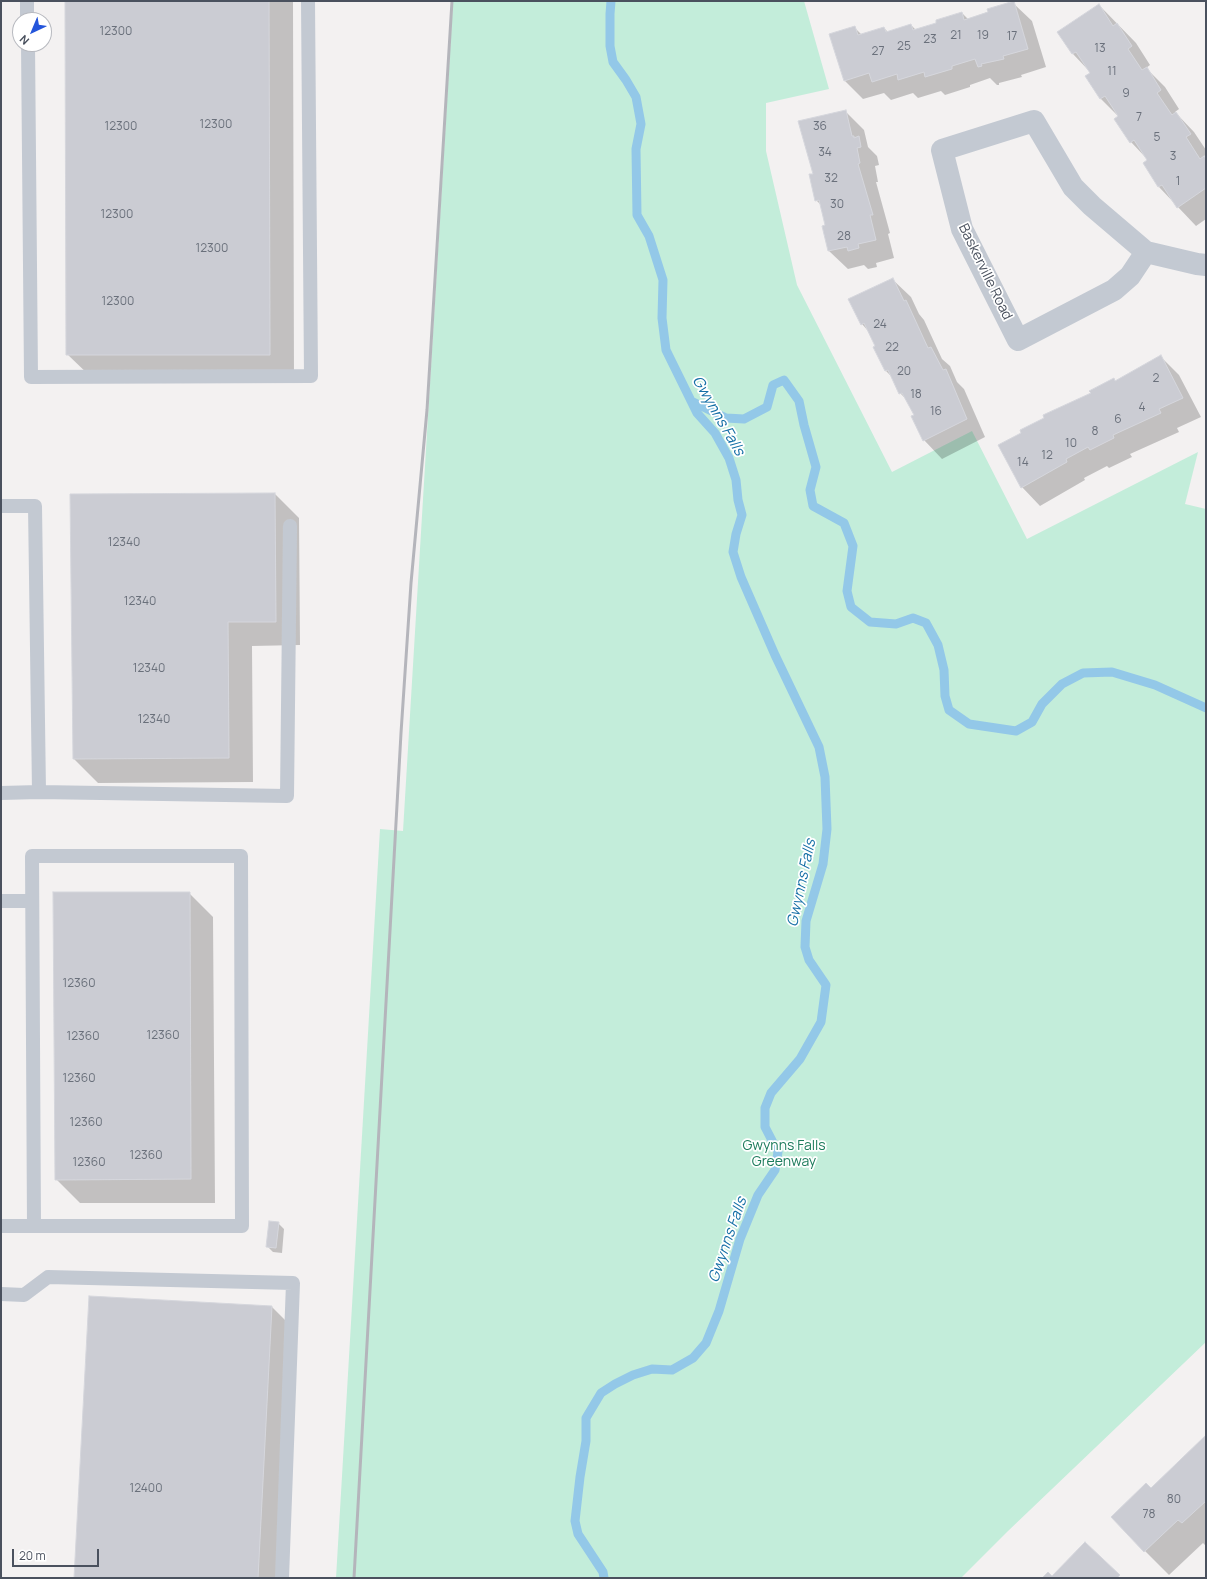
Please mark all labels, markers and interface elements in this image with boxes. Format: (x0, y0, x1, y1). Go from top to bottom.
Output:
north arrow (12, 12, 52, 52)
house number: 12300 (100, 25, 132, 39)
house number: 21 (950, 29, 962, 43)
house number: 19 (977, 29, 989, 43)
house number: 17 (1007, 30, 1017, 44)
text: N (16, 32, 32, 48)
house number: 23 (923, 33, 937, 47)
house number: 25 (897, 40, 911, 54)
house number: 13 (1094, 42, 1106, 56)
house number: 27 (872, 45, 884, 59)
house number: 11 (1107, 65, 1117, 79)
house number: 9 (1122, 87, 1130, 101)
house number: 7 (1136, 111, 1142, 125)
house number: 12300 (200, 118, 232, 132)
house number: 12300 (105, 120, 137, 134)
house number: 36 (813, 120, 827, 134)
house number: 5 (1154, 131, 1160, 145)
house number: 34 (818, 146, 832, 160)
house number: 3 (1170, 150, 1176, 164)
house number: 32 (824, 172, 838, 186)
house number: 1 (1176, 175, 1180, 189)
house number: 30 (830, 198, 844, 212)
house number: 12300 (101, 208, 133, 222)
street label: Baskerville Road (954, 221, 1016, 323)
house number: 28 (837, 230, 851, 244)
house number: 12300 (196, 242, 228, 256)
house number: 12300 (102, 295, 134, 309)
house number: 24 (873, 318, 887, 332)
house number: 22 (885, 341, 899, 355)
house number: 20 (897, 365, 911, 379)
house number: 2 (1153, 372, 1159, 386)
water label: Gwynns Falls (688, 373, 748, 459)
house number: 18 (910, 388, 922, 402)
house number: 4 (1138, 401, 1146, 415)
house number: 16 (930, 405, 942, 419)
house number: 6 (1114, 413, 1122, 427)
house number: 8 (1092, 425, 1098, 439)
house number: 10 (1065, 437, 1077, 451)
house number: 12 (1041, 449, 1053, 463)
house number: 14 (1017, 456, 1029, 470)
house number: 12340 (108, 536, 140, 550)
house number: 12340 (124, 595, 156, 609)
house number: 12340 (133, 662, 165, 676)
house number: 12340 (138, 713, 170, 727)
water label: Gwynns Falls (784, 838, 820, 928)
house number: 12360 (63, 977, 95, 991)
house number: 12360 (147, 1029, 179, 1043)
house number: 12360 (67, 1030, 99, 1044)
house number: 12360 (63, 1072, 95, 1086)
house number: 12360 (70, 1116, 102, 1130)
park label: Gwynns Falls Greenway (742, 1138, 826, 1170)
house number: 12360 (130, 1149, 162, 1163)
house number: 12360 (73, 1156, 105, 1170)
water label: Gwynns Falls (705, 1195, 751, 1285)
house number: 12400 (130, 1482, 162, 1496)
house number: 80 (1167, 1493, 1181, 1507)
house number: 78 (1143, 1508, 1155, 1522)
scale bar (14, 1541, 101, 1567)
text: 20 m (19, 1547, 46, 1564)

